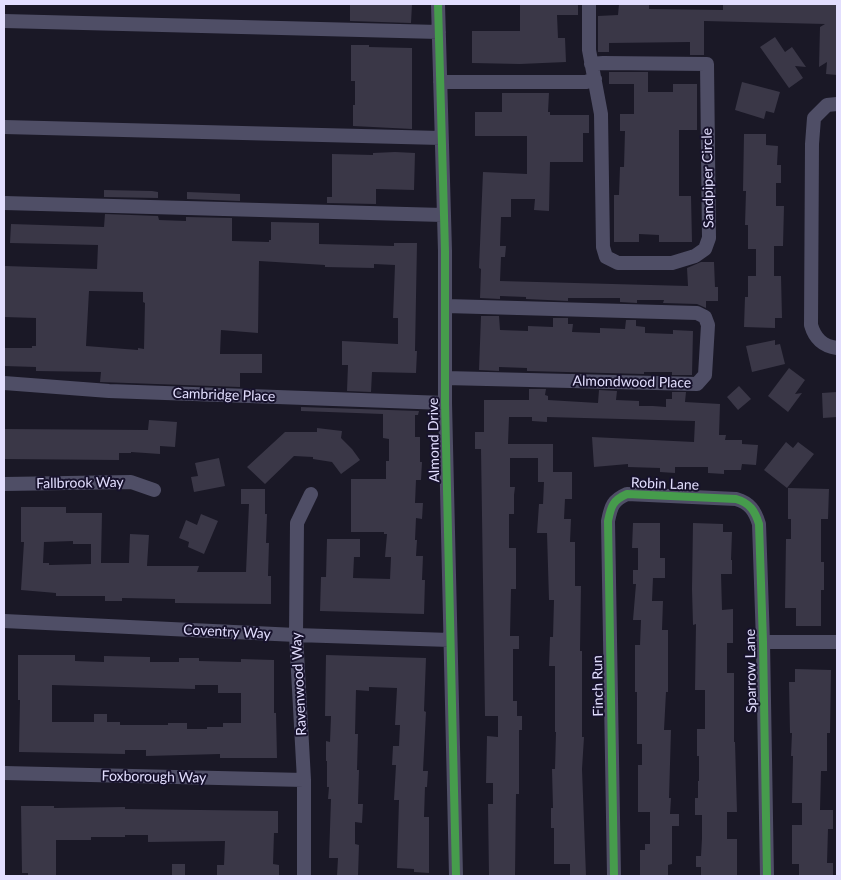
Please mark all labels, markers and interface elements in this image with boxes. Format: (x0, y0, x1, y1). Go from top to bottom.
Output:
street label: Sandpiper Circle (699, 128, 717, 228)
street label: Almondwood Place (573, 373, 691, 391)
street label: Cambridge Place (172, 385, 276, 405)
street label: Almond Drive (425, 397, 443, 483)
street label: Fallbrook Way (36, 474, 124, 492)
street label: Robin Lane (631, 474, 699, 494)
street label: Coventry Way (183, 621, 271, 643)
street label: Sparrow Lane (742, 629, 760, 713)
street label: Ravenwood Way (288, 632, 310, 736)
street label: Finch Run (589, 655, 607, 717)
street label: Foxborough Way (102, 768, 206, 786)

